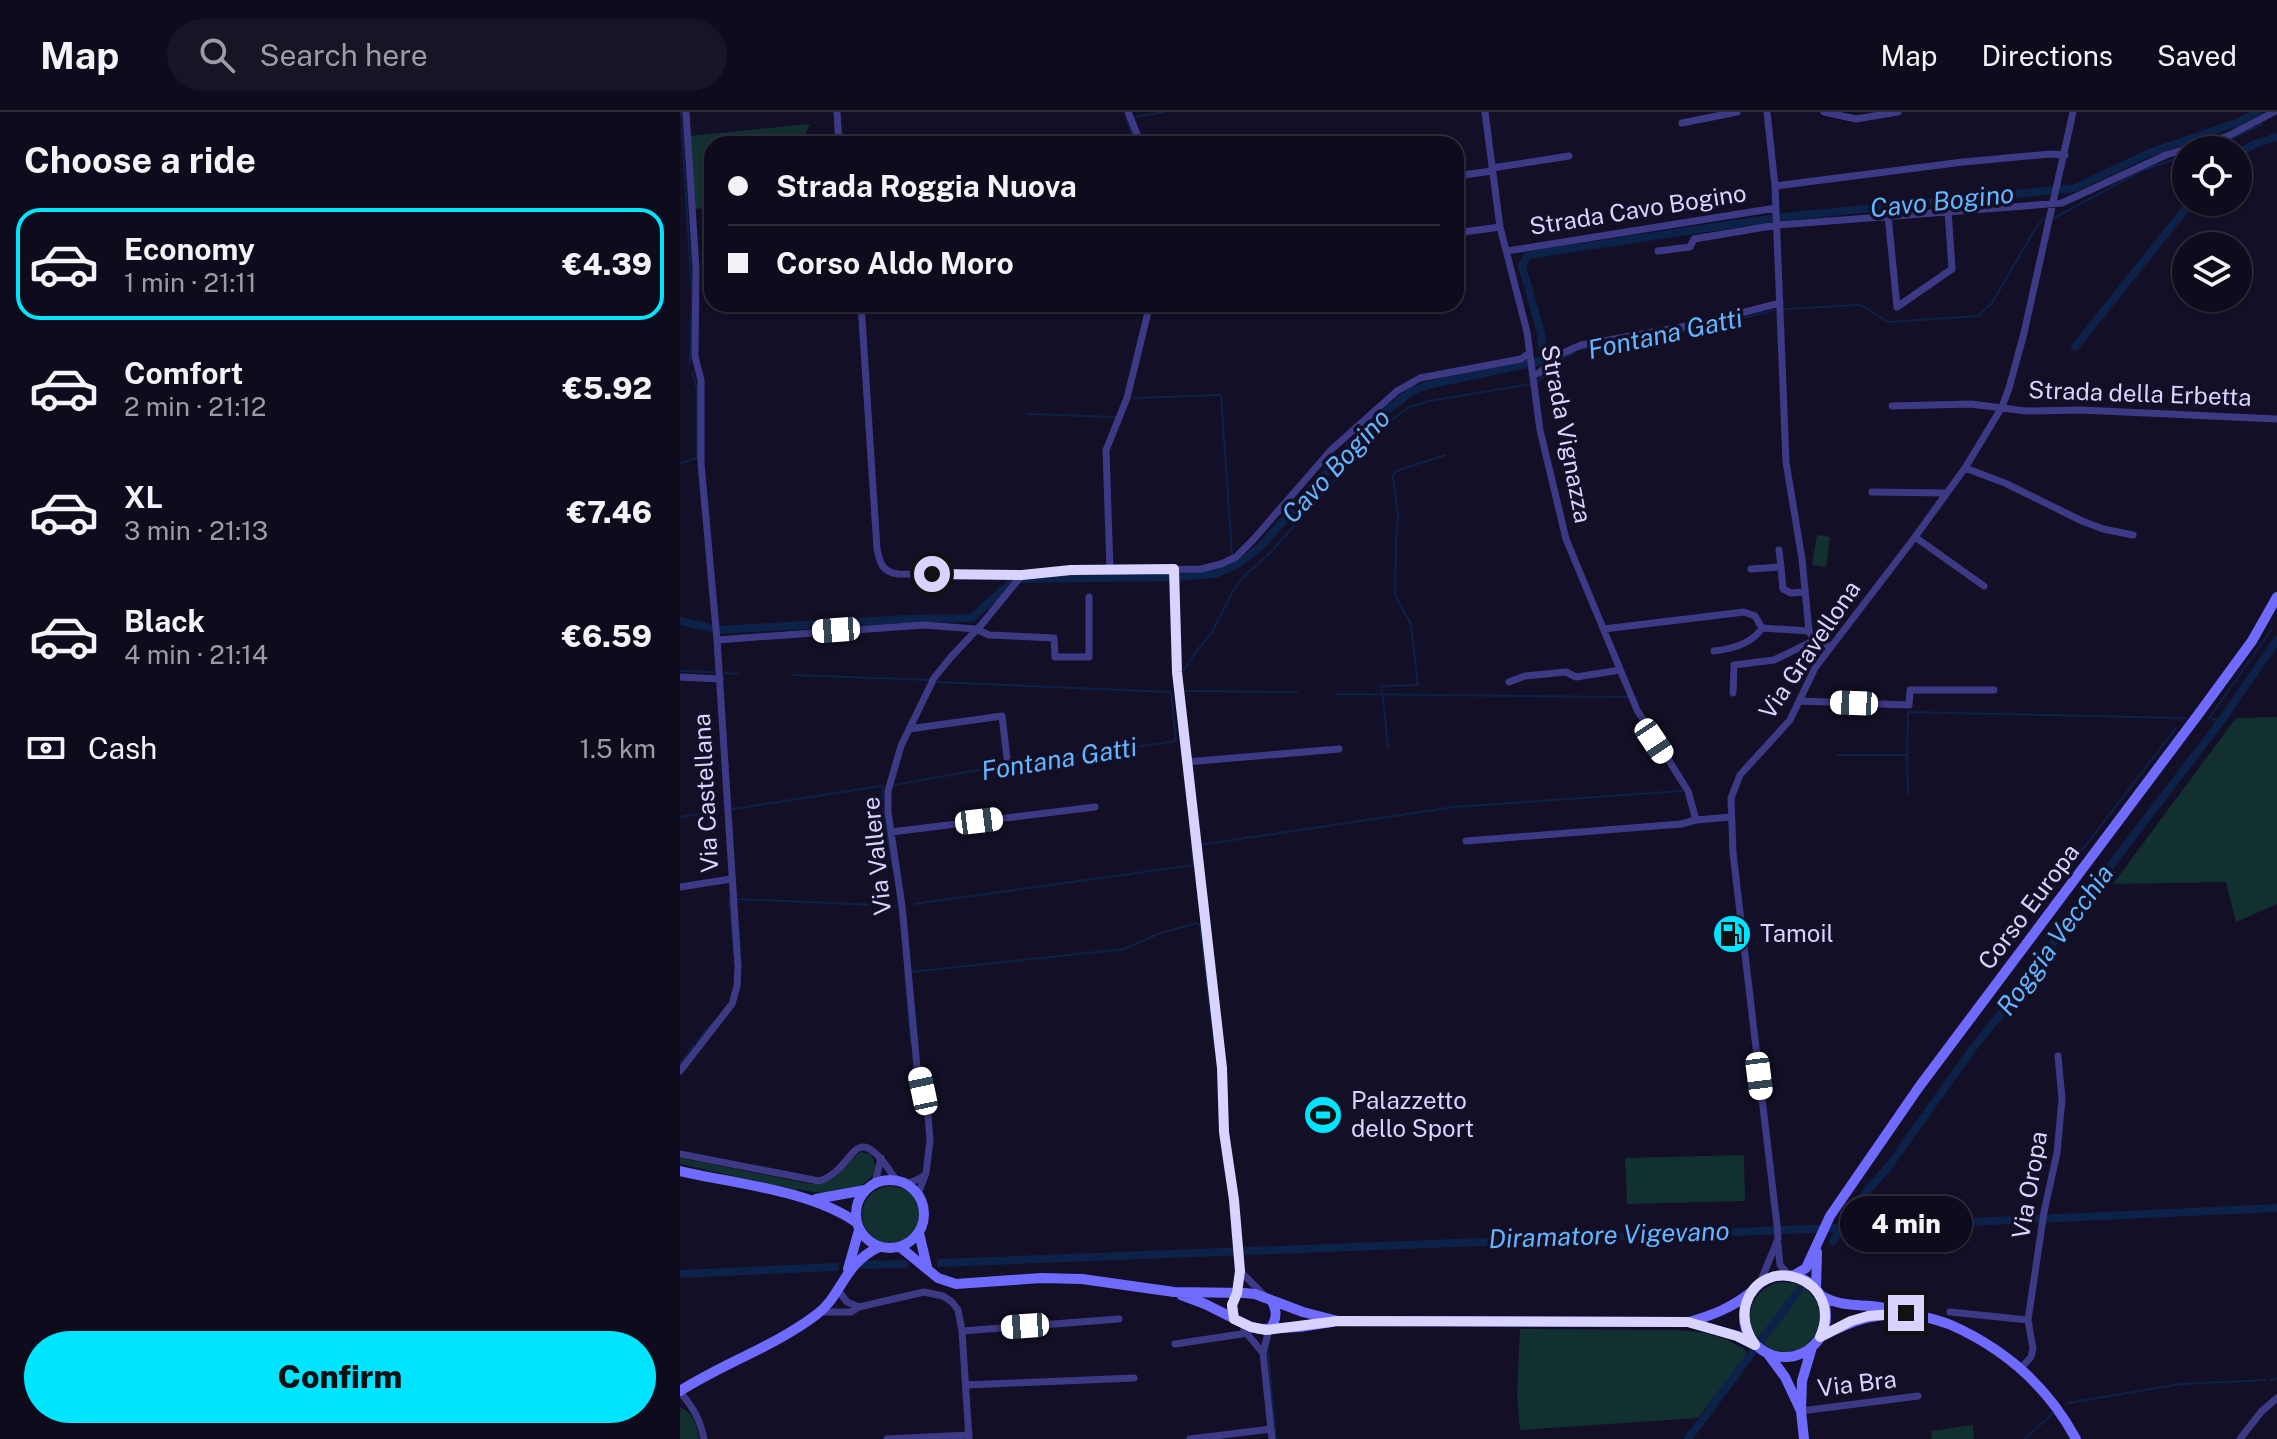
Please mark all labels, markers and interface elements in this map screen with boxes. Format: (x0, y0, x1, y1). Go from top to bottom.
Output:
search box (167, 19, 727, 91)
text: Map (40, 33, 119, 78)
icon: search (195, 33, 239, 77)
text: Search here (259, 37, 428, 73)
text: Map (1881, 39, 1937, 72)
text: Directions (1981, 39, 2113, 72)
text: Saved (2157, 39, 2237, 72)
map controls (2172, 136, 2252, 312)
button: locate (2172, 136, 2252, 216)
text: Choose a ride (24, 139, 256, 181)
text: Strada Roggia Nuova (776, 168, 1077, 204)
street label: Strada Cavo Bogino (1527, 178, 1748, 240)
water label: Cavo Bogino (1868, 178, 2015, 223)
icon: car (28, 228, 100, 300)
text: Economy (124, 231, 255, 267)
button: layers (2172, 232, 2252, 312)
text: Corso Aldo Moro (776, 245, 1014, 281)
text: €4.39 (562, 246, 652, 282)
text: 1 min · 21:11 (124, 267, 257, 298)
water label: Fontana Gatti (1585, 302, 1746, 365)
street label: Strada Vignazza (1536, 342, 1598, 525)
icon: car (28, 352, 100, 424)
text: Comfort (124, 355, 243, 391)
text: €5.92 (563, 370, 652, 406)
street label: Strada della Erbetta (2028, 375, 2252, 411)
text: 2 min · 21:12 (124, 391, 266, 422)
water label: Cavo Bogino (1275, 402, 1396, 529)
icon: car (28, 476, 100, 548)
text: XL (124, 479, 163, 515)
text: €7.46 (567, 494, 652, 530)
text: 3 min · 21:13 (124, 515, 268, 546)
route start (914, 556, 950, 592)
street label: Via Gravellona (1753, 575, 1866, 724)
icon: car (28, 600, 100, 672)
text: Black (124, 603, 205, 639)
car (811, 616, 861, 644)
text: €6.59 (562, 618, 652, 654)
text: 4 min · 21:14 (124, 639, 268, 670)
car (1830, 690, 1878, 716)
street label: Via Castellana (687, 713, 723, 873)
car (1631, 714, 1677, 768)
icon: cash (24, 726, 68, 770)
text: Cash (88, 730, 157, 766)
water label: Fontana Gatti (979, 731, 1140, 786)
text: 1.5 km (580, 733, 656, 764)
street label: Via Vallere (856, 795, 896, 917)
car (954, 806, 1004, 836)
street label: Corso Europa (1972, 838, 2084, 975)
water label: Roggia Vecchia (1990, 858, 2120, 1021)
fuel station icon: Tamoil (1711, 913, 1753, 955)
place label: Tamoil (1760, 919, 1834, 947)
car (1744, 1051, 1774, 1101)
car (906, 1065, 940, 1117)
place label: Palazzetto dello Sport (1351, 1086, 1474, 1142)
sports icon: Palazzetto dello Sport (1302, 1094, 1344, 1136)
street label: Via Oropa (2006, 1129, 2052, 1241)
callout: 4 min (1840, 1197, 1972, 1253)
text: 4 min (1871, 1208, 1941, 1239)
water label: Diramatore Vigevano (1488, 1215, 1730, 1254)
route end (1888, 1295, 1924, 1331)
car (1000, 1312, 1050, 1340)
button: Confirm (24, 1331, 656, 1423)
street label: Via Bra (1816, 1364, 1898, 1402)

